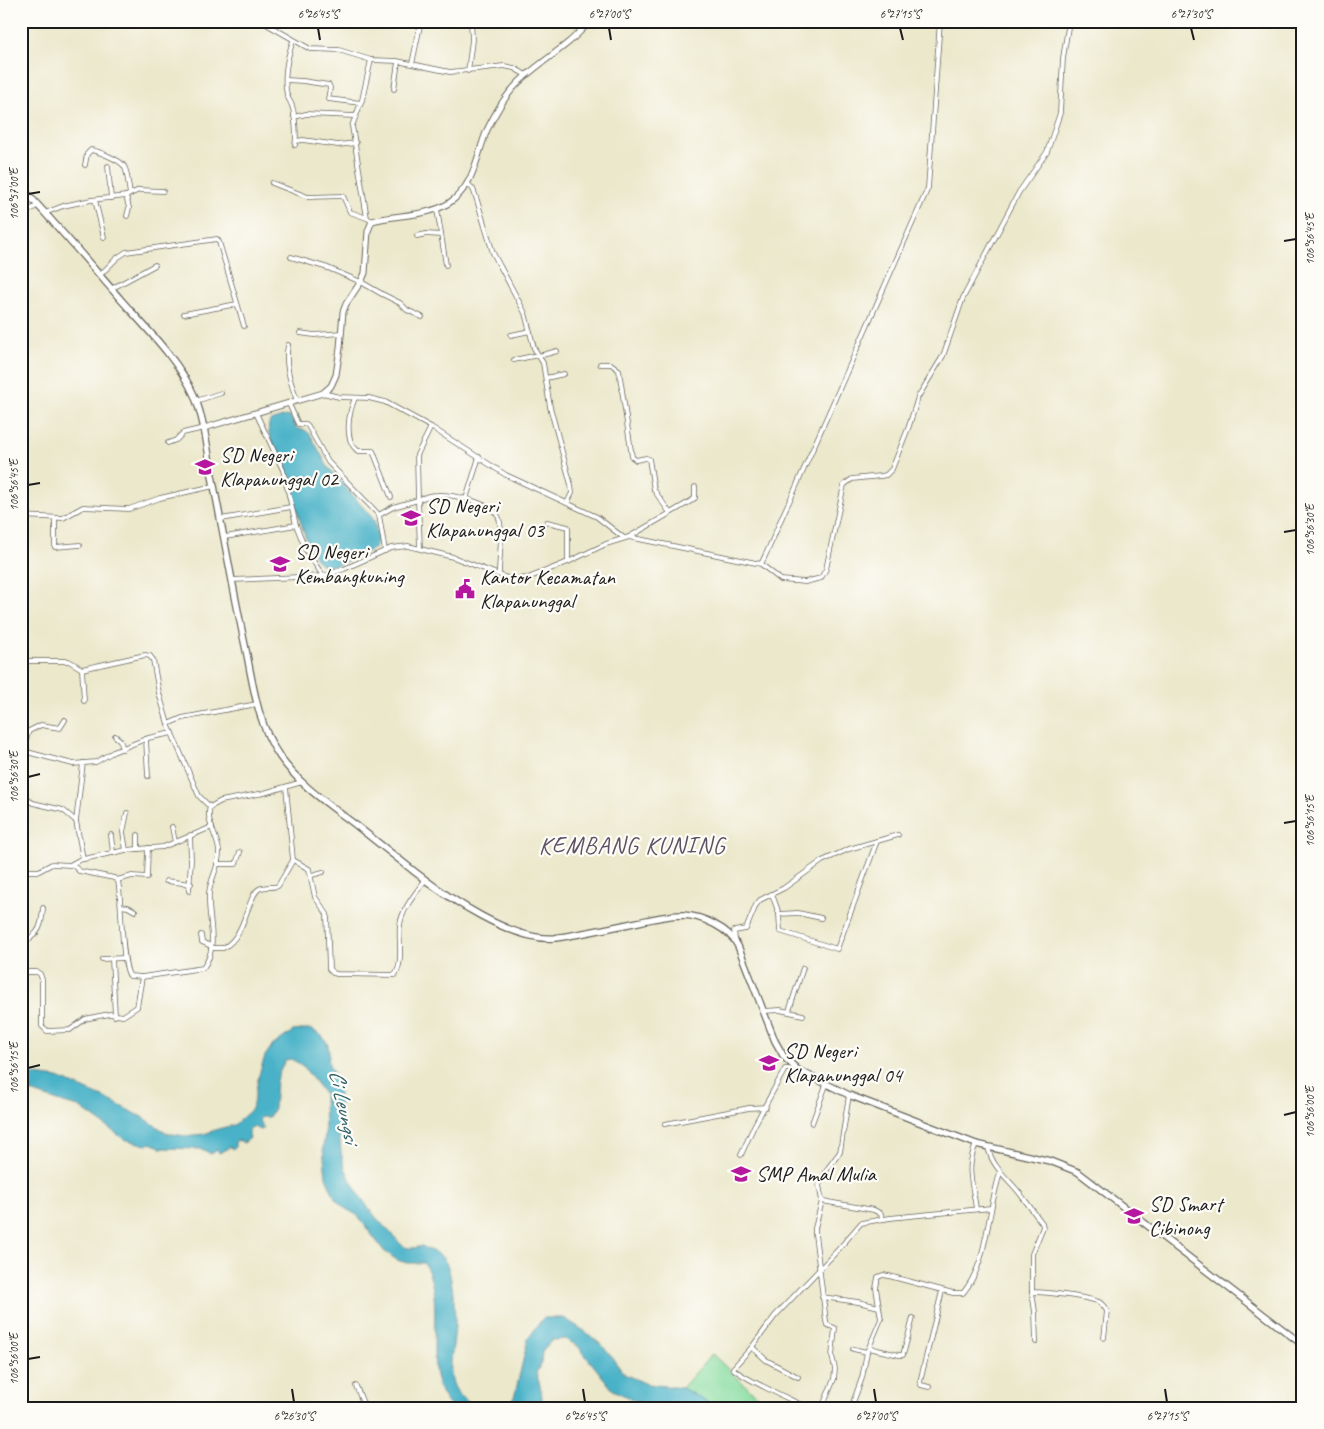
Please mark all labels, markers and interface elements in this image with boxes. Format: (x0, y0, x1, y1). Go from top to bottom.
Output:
text: 6°26'45"S (298, 6, 340, 22)
text: 6°27'00"S (589, 6, 631, 22)
text: 6°27'15"S (880, 6, 922, 22)
text: 6°27'30"S (1171, 6, 1213, 22)
text: 106°57'00"E (6, 166, 22, 220)
text: 106°56'45"E (1302, 211, 1318, 265)
place label: SD Negeri Klapanunggal 02 (220, 442, 340, 492)
school or university icon: SD Negeri Klapanunggal 02 (194, 456, 216, 478)
text: 106°56'45"E (6, 457, 22, 511)
place label: SD Negeri Klapanunggal 03 (426, 493, 546, 543)
text: 106°56'30"E (1302, 502, 1318, 556)
school or university icon: SD Negeri Klapanunggal 03 (400, 507, 422, 529)
place label: SD Negeri Kembangkuning (295, 539, 405, 589)
school or university icon: SD Negeri Kembangkuning (269, 553, 291, 575)
place label: Kantor Kecamatan Klapanunggal (480, 564, 616, 614)
public building icon: Kantor Kecamatan Klapanunggal (454, 578, 476, 600)
text: 106°56'30"E (6, 749, 22, 803)
text: 106°56'15"E (1302, 793, 1318, 847)
district label: KEMBANG KUNING (539, 830, 726, 860)
place label: SD Negeri Klapanunggal 04 (784, 1038, 905, 1088)
text: 106°56'15"E (6, 1040, 22, 1094)
school or university icon: SD Negeri Klapanunggal 04 (758, 1052, 780, 1074)
water label: Ci Leungsi (323, 1067, 367, 1151)
text: 106°56'00"E (1302, 1084, 1318, 1138)
place label: SMP Amal Mulia (756, 1161, 878, 1187)
school or university icon: SMP Amal Mulia (730, 1163, 752, 1185)
place label: SD Smart Cibinong (1149, 1191, 1225, 1241)
school or university icon: SD Smart Cibinong (1123, 1205, 1145, 1227)
text: 106°56'00"E (6, 1331, 22, 1385)
text: 6°26'30"S (274, 1408, 316, 1424)
text: 6°26'45"S (565, 1408, 607, 1424)
text: 6°27'00"S (856, 1408, 898, 1424)
text: 6°27'15"S (1147, 1408, 1189, 1424)

